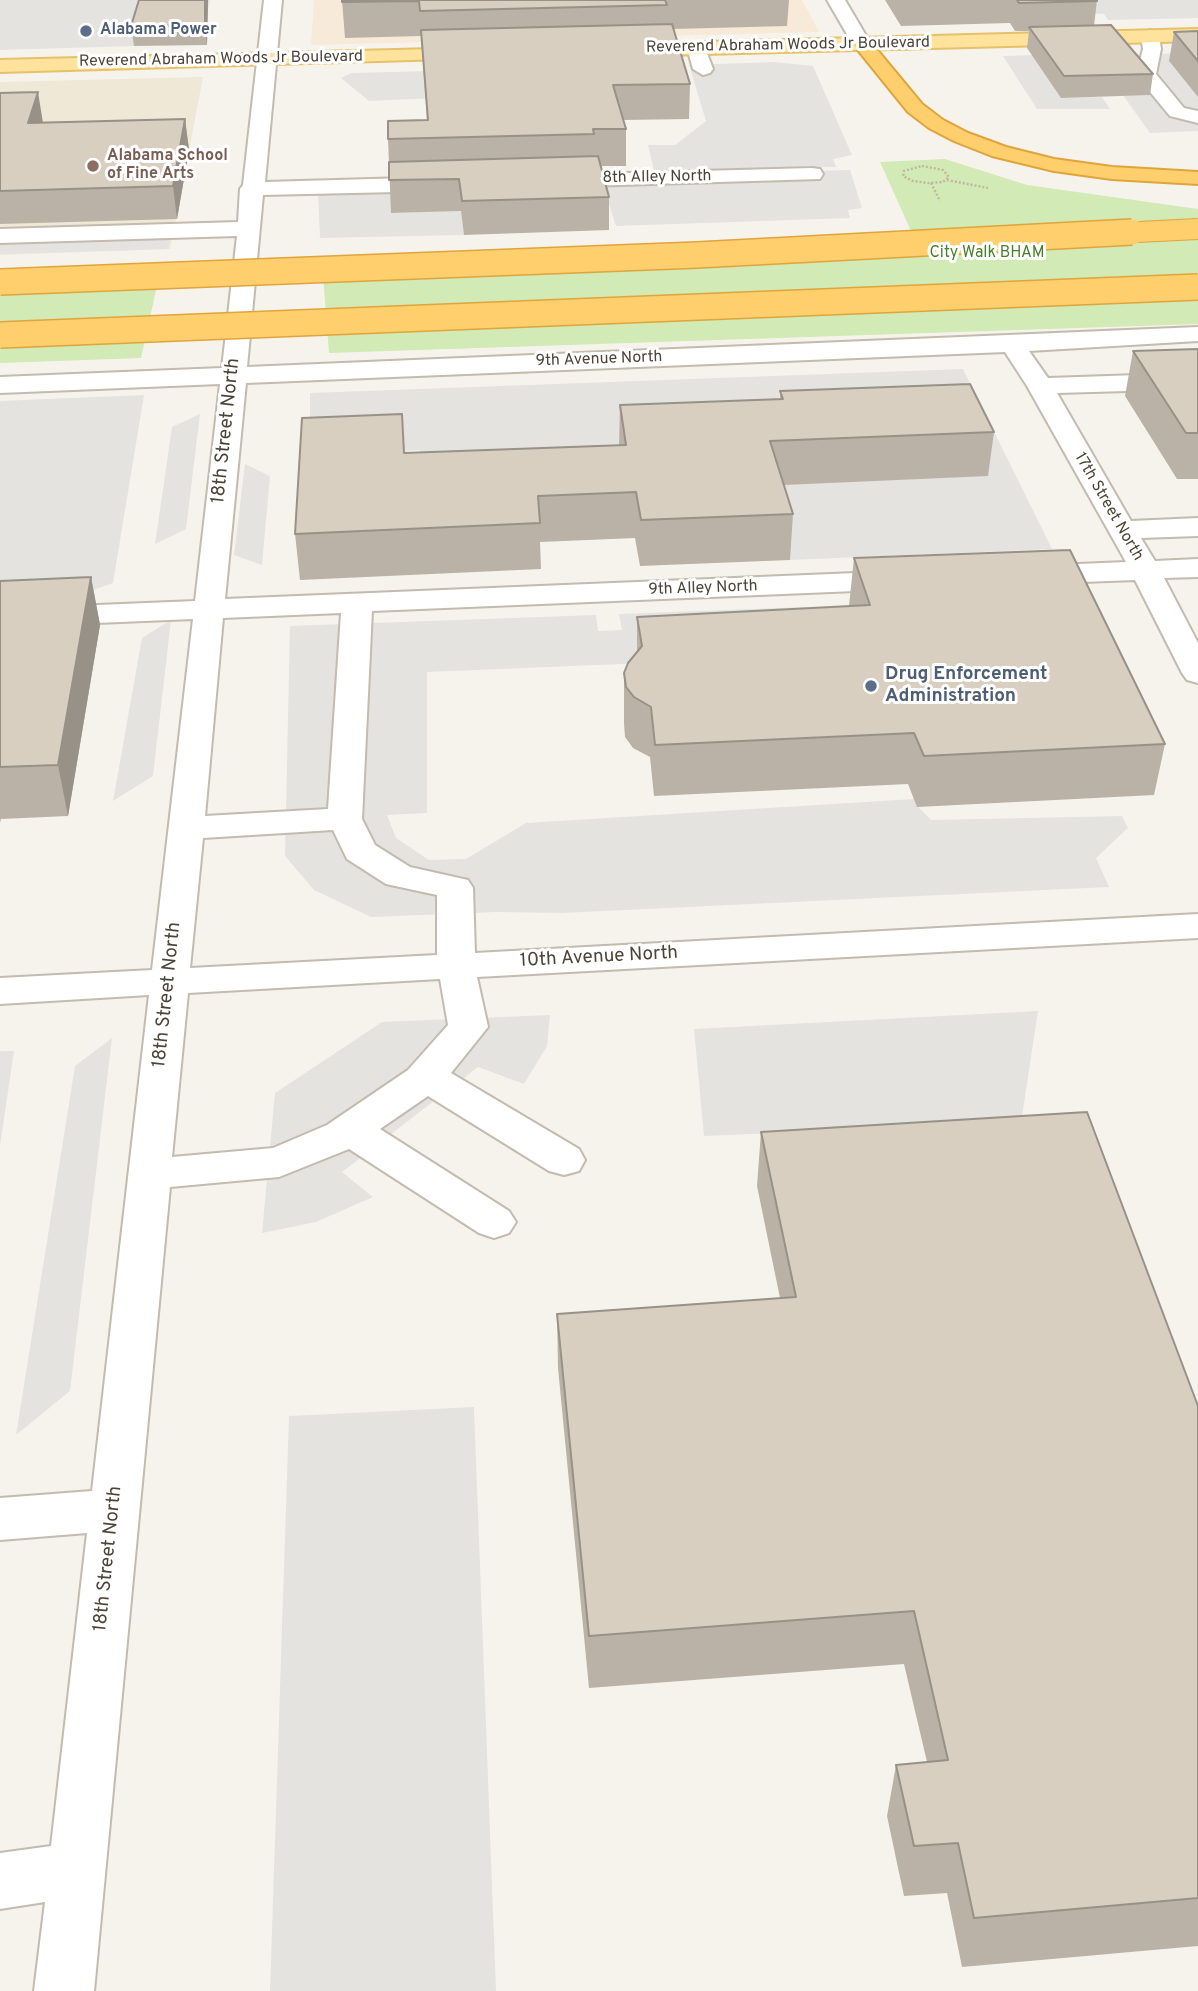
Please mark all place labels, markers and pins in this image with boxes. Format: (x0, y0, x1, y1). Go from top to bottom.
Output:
place label: Alabama Power (100, 21, 217, 41)
marker: Alabama Power (78, 23, 94, 39)
place label: Alabama School of Fine Arts (107, 147, 228, 185)
marker: Alabama School of Fine Arts (85, 158, 101, 174)
place label: Drug Enforcement Administration (885, 664, 1047, 708)
marker: Drug Enforcement Administration (863, 678, 879, 694)

